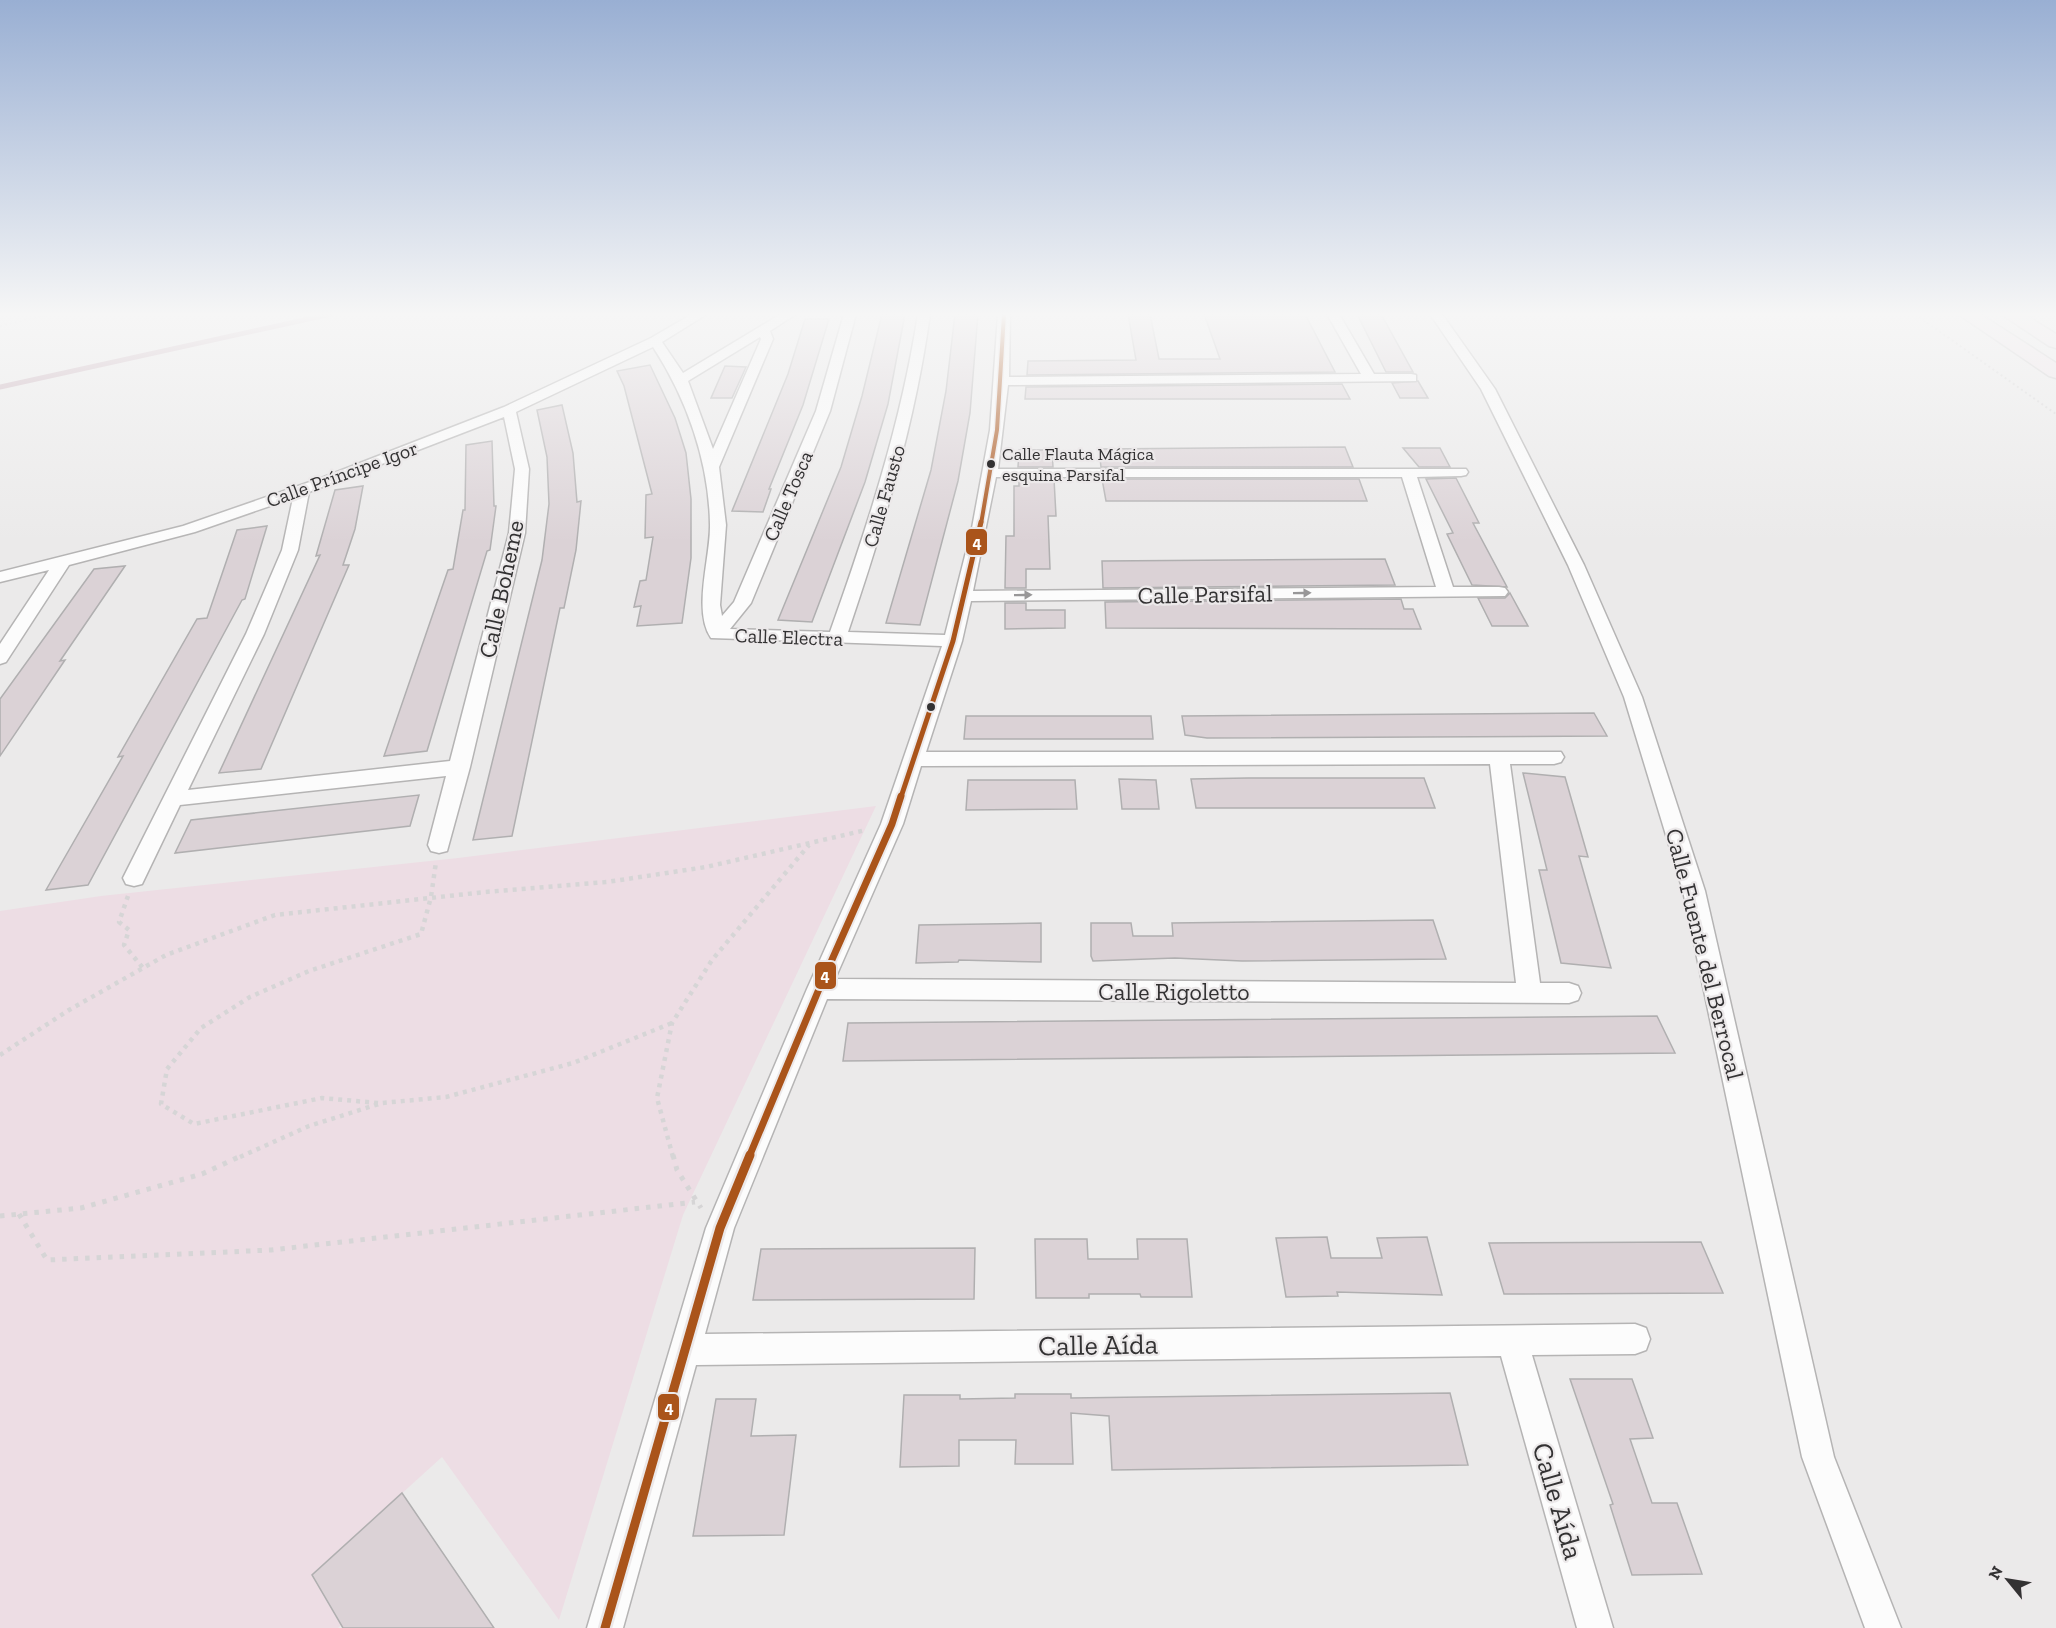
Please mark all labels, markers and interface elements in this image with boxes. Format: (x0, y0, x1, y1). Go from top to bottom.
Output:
street label: Calle Príncipe Igor (263, 435, 421, 513)
street label: Calle Fausto (858, 442, 910, 550)
place label: Calle Flauta Mágica esquina Parsifal (1002, 443, 1154, 486)
street label: Calle Tosca (758, 447, 818, 545)
marker: Calle Flauta Mágica esquina Parsifal (985, 458, 997, 470)
street label: Calle Boheme (472, 517, 530, 661)
line badge: 4 (965, 528, 988, 556)
text: 4 (972, 533, 982, 552)
street label: Calle Parsifal (1137, 578, 1273, 610)
one-way arrow (1292, 588, 1311, 597)
one-way arrow (1013, 591, 1032, 600)
street label: Calle Electra (734, 623, 844, 651)
unlabelled marker (925, 701, 937, 713)
street label: Calle Fuente del Berrocal (1660, 825, 1750, 1083)
line badge: 4 (814, 961, 837, 990)
text: 4 (820, 966, 830, 985)
street label: Calle Rigoletto (1098, 977, 1250, 1006)
street label: Calle Aída (1038, 1327, 1159, 1363)
line badge: 4 (657, 1393, 680, 1421)
text: 4 (664, 1398, 674, 1417)
street label: Calle Aída (1526, 1439, 1591, 1564)
north arrow (1978, 1550, 2038, 1610)
text: N (1984, 1563, 2007, 1583)

